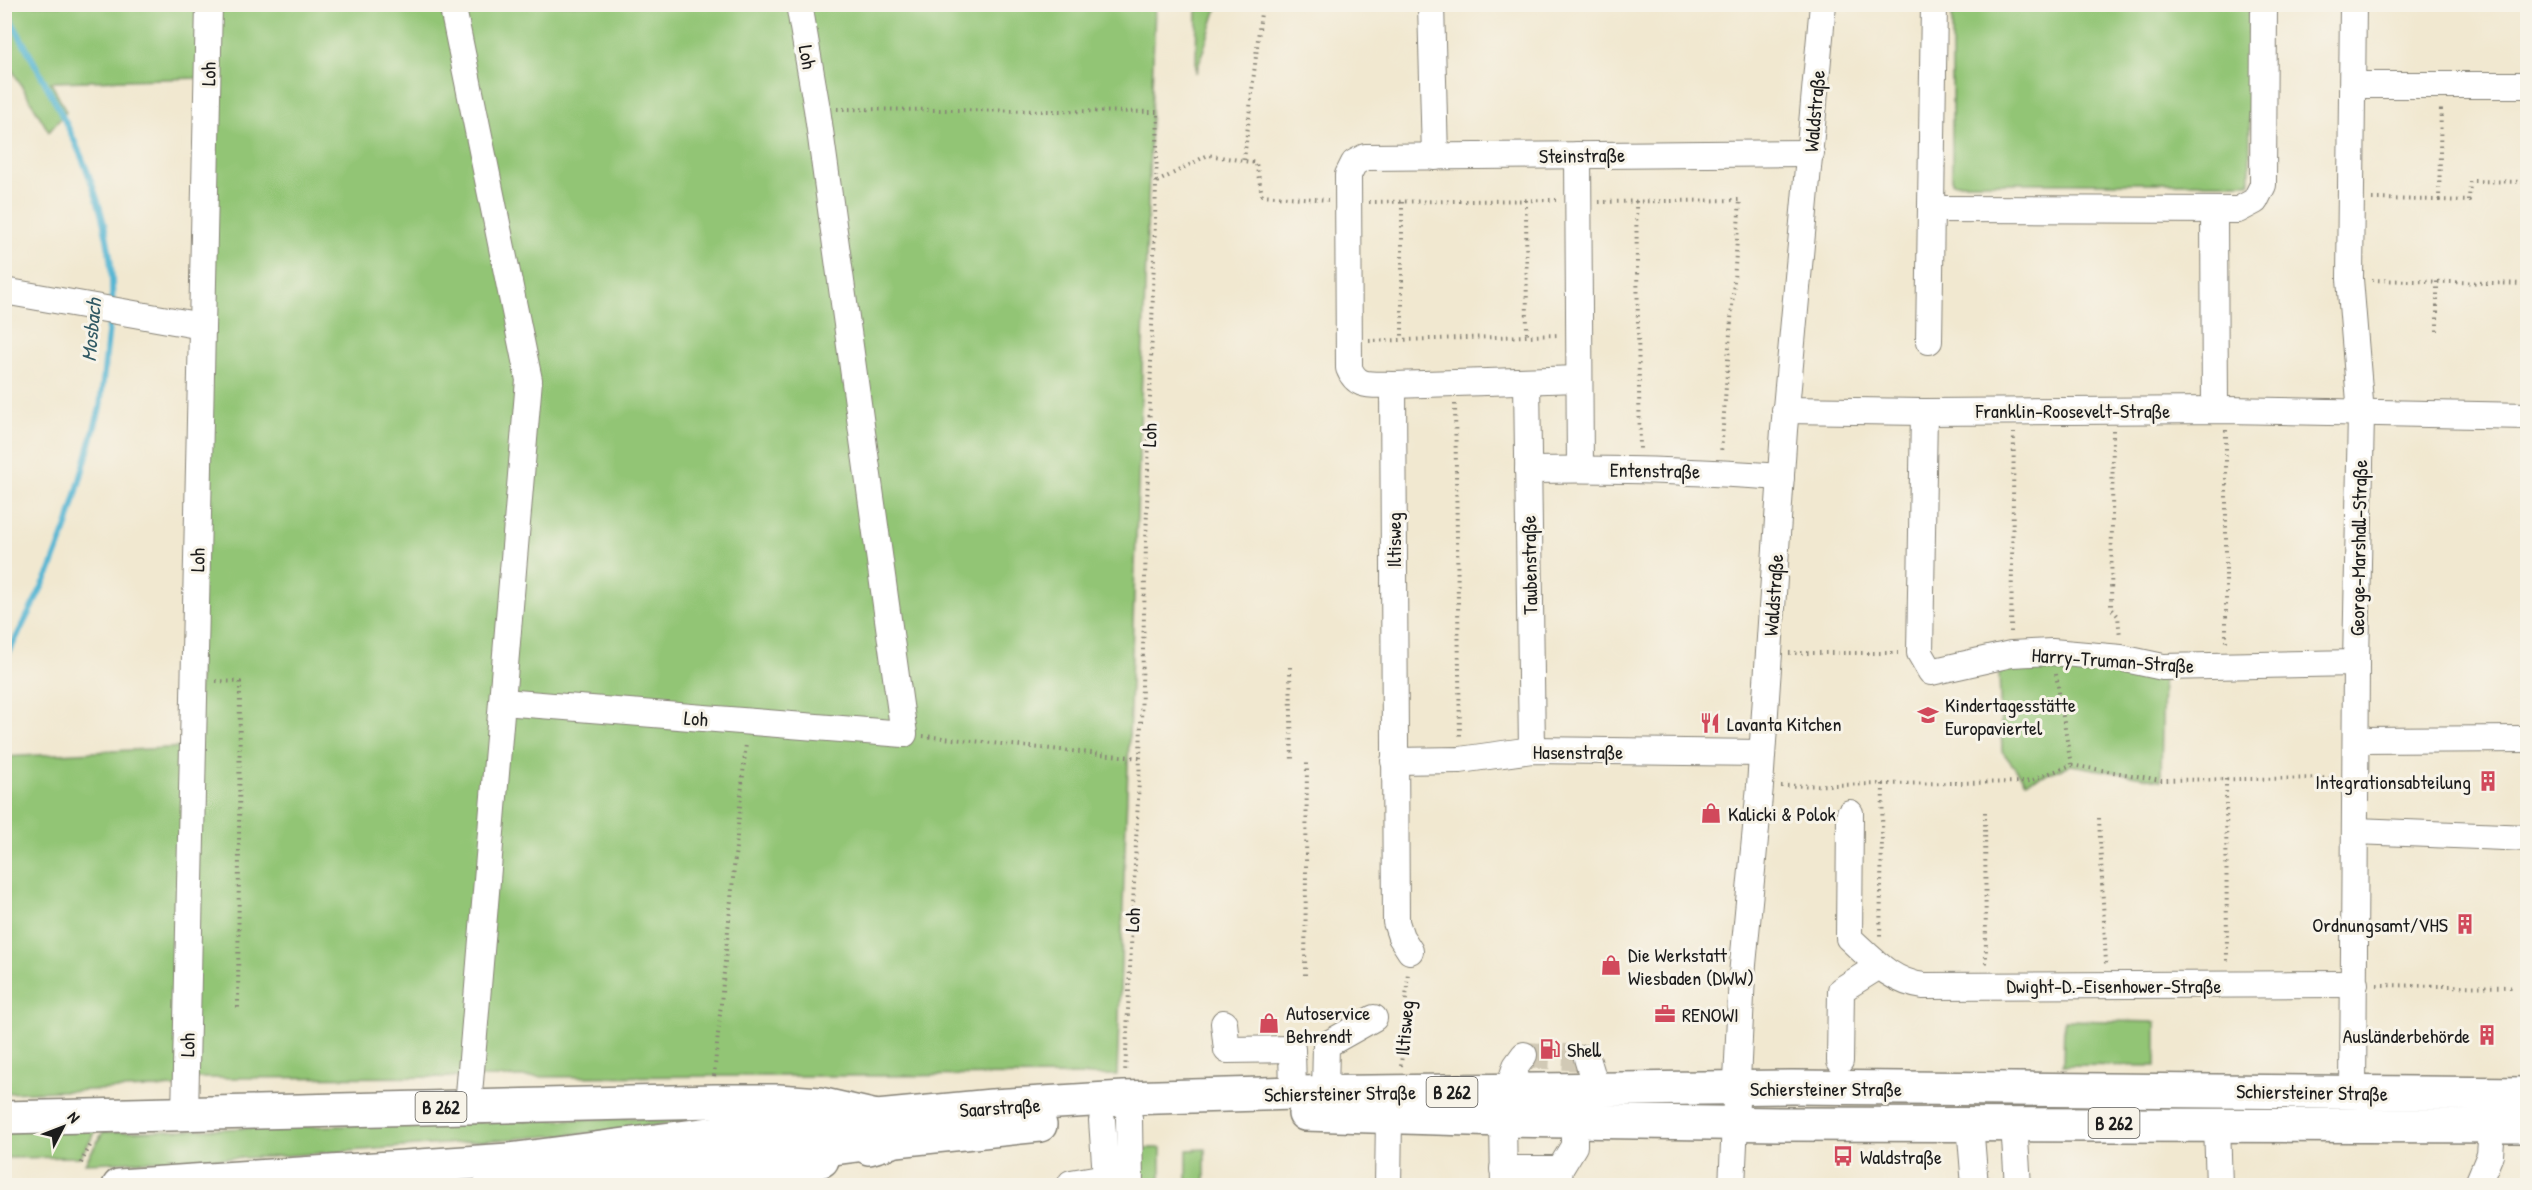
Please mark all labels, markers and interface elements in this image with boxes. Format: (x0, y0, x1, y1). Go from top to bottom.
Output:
street label: Loh (793, 43, 823, 71)
street label: Loh (194, 62, 222, 86)
street label: Waldstraße (1797, 69, 1831, 153)
street label: Steinstraße (1539, 141, 1625, 169)
water label: Mosbach (74, 296, 108, 363)
street label: Franklin-Roosevelt-Straße (1975, 397, 2170, 424)
street label: Loh (1135, 423, 1163, 447)
street label: Entenstraße (1610, 456, 1700, 484)
street label: George-Marshall-Straße (2343, 460, 2373, 636)
street label: Iltisweg (1380, 512, 1407, 568)
street label: Taubenstraße (1515, 515, 1543, 615)
street label: Loh (183, 548, 211, 572)
street label: Waldstraße (1757, 553, 1789, 637)
street label: Harry-Truman-Straße (2031, 641, 2195, 679)
place label: Kindertagesstätte Europaviertel (1945, 691, 2076, 741)
school or university icon: Kindertagesstätte Europaviertel (1916, 703, 1940, 727)
street label: Loh (683, 704, 709, 732)
place label: Lavanta Kitchen (1727, 710, 1841, 737)
restaurant icon: Lavanta Kitchen (1698, 711, 1722, 735)
street label: Hasenstraße (1533, 738, 1623, 765)
place label: Integrationsabteilung (2315, 768, 2471, 795)
building icon: Integrationsabteilung (2476, 769, 2500, 793)
place label: Kalicki & Polok (1728, 800, 1836, 827)
shop icon: Kalicki & Polok (1699, 801, 1723, 825)
street label: Loh (1118, 907, 1146, 933)
place label: Ordnungsamt/VHS (2312, 911, 2448, 938)
building icon: Ordnungsamt/VHS (2453, 912, 2477, 936)
place label: Die Werkstatt Wiesbaden (DWW) (1628, 941, 1754, 991)
shop icon: Die Werkstatt Wiesbaden (DWW) (1599, 953, 1623, 977)
street label: Dwight-D.-Eisenhower-Straße (2007, 972, 2222, 999)
place label: Autoservice Behrendt (1286, 999, 1370, 1049)
street label: Iltisweg (1388, 999, 1420, 1057)
place label: RENOWI (1682, 1001, 1739, 1028)
office icon: RENOWI (1653, 1002, 1677, 1026)
shop icon: Autoservice Behrendt (1257, 1011, 1281, 1035)
place label: Ausländerbehörde (2343, 1022, 2470, 1049)
building icon: Ausländerbehörde (2475, 1023, 2499, 1047)
street label: Loh (173, 1033, 201, 1057)
place label: Shell (1567, 1036, 1602, 1063)
fuel station icon: Shell (1538, 1037, 1562, 1061)
street label: Schiersteiner Straße (1750, 1075, 1902, 1102)
road number: B 262 (1426, 1077, 1478, 1107)
street label: Schiersteiner Straße (2236, 1077, 2388, 1107)
street label: Schiersteiner Straße (1264, 1078, 1416, 1108)
street label: Saarstraße (959, 1091, 1041, 1123)
road number: B 262 (416, 1092, 466, 1122)
north arrow (33, 1097, 93, 1157)
text: N (63, 1106, 85, 1128)
road number: B 262 (2088, 1108, 2140, 1138)
place label: Waldstraße (1860, 1143, 1942, 1170)
bus stop icon: Waldstraße (1831, 1144, 1855, 1168)

